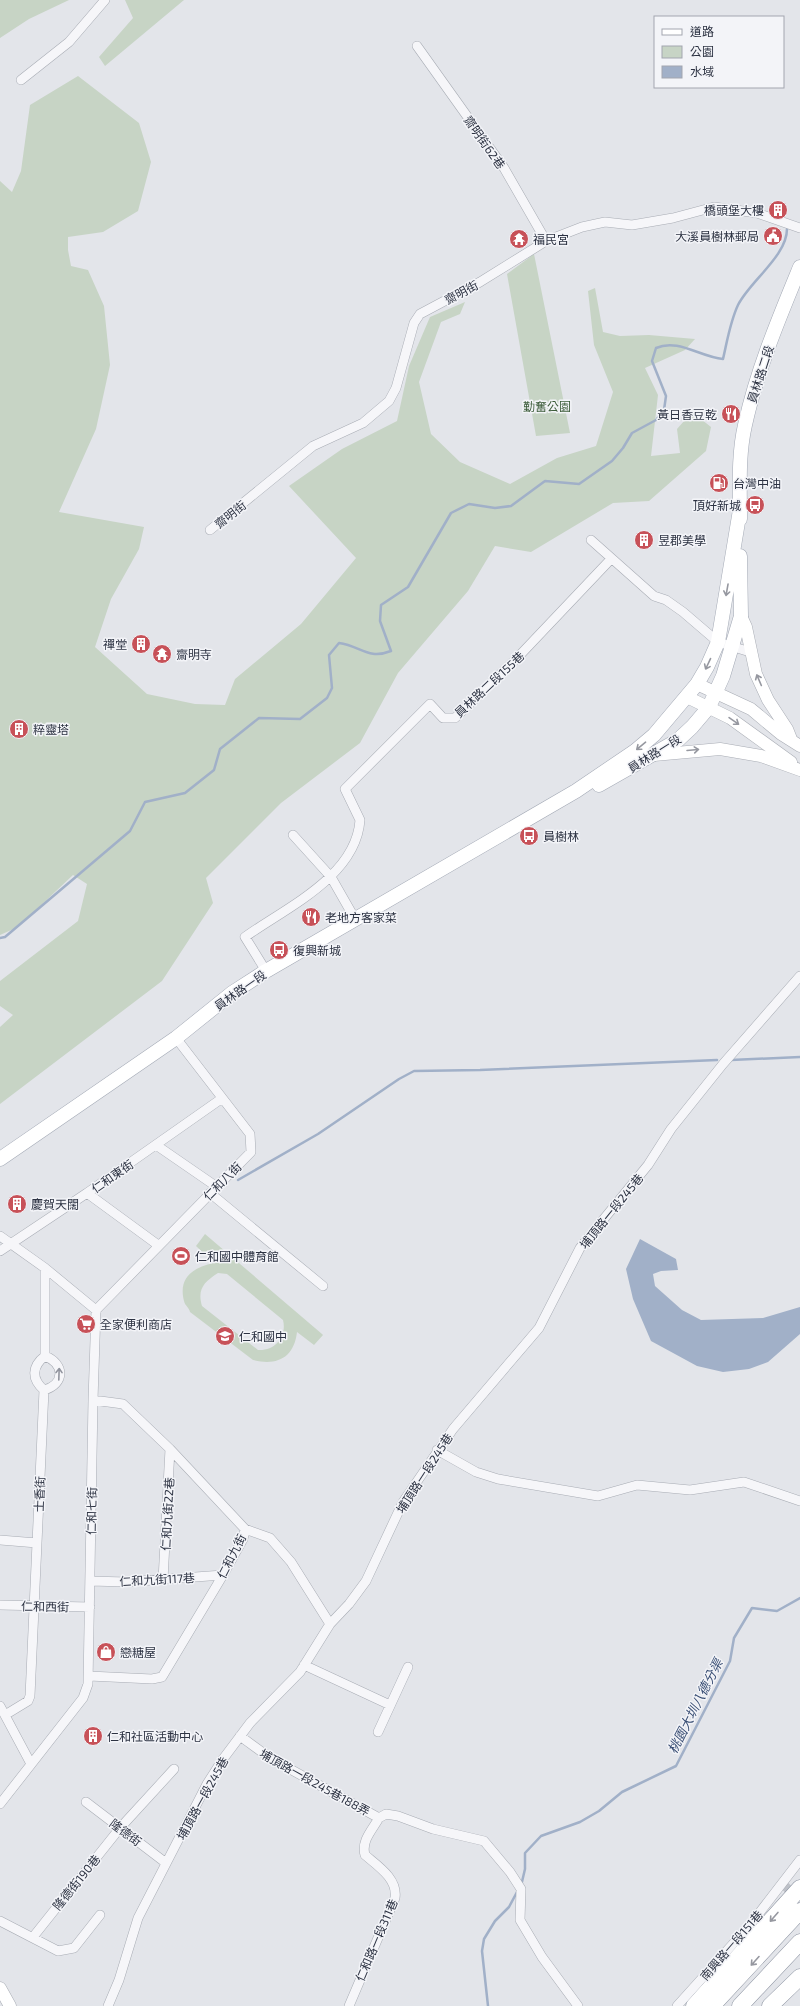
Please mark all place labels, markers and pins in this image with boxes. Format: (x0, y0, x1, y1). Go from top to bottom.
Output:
building icon: 橋頭堡大樓 (767, 199, 789, 221)
place label: 橋頭堡大樓 (704, 203, 764, 217)
public building icon: 大溪員樹林郵局 (762, 225, 784, 247)
temple icon: 福民宮 (508, 228, 530, 250)
place label: 大溪員樹林郵局 (675, 229, 759, 243)
place label: 福民宮 (533, 232, 569, 246)
restaurant icon: 黃日香豆乾 (720, 403, 742, 425)
place label: 黃日香豆乾 (657, 407, 717, 421)
fuel station icon: 台灣中油 (708, 472, 730, 494)
place label: 台灣中油 (733, 476, 781, 490)
bus stop icon: 頂好新城 (744, 494, 766, 516)
place label: 頂好新城 (693, 498, 741, 512)
building icon: 昱郡美學 (633, 529, 655, 551)
place label: 昱郡美學 (658, 533, 706, 547)
building icon: 禪堂 (130, 633, 152, 655)
place label: 禪堂 (103, 637, 127, 651)
temple icon: 齋明寺 (151, 643, 173, 665)
place label: 齋明寺 (176, 647, 212, 661)
building icon: 粹靈塔 (8, 718, 30, 740)
place label: 粹靈塔 (33, 722, 69, 736)
bus stop icon: 員樹林 (518, 825, 540, 847)
place label: 員樹林 (543, 829, 579, 843)
restaurant icon: 老地方客家菜 (300, 906, 322, 928)
place label: 老地方客家菜 (325, 910, 397, 924)
bus stop icon: 復興新城 (268, 939, 290, 961)
place label: 復興新城 (293, 943, 341, 957)
building icon: 慶賀天闊 (6, 1193, 28, 1215)
place label: 慶賀天闊 (31, 1197, 79, 1211)
sports icon: 仁和國中體育館 (170, 1245, 192, 1267)
place label: 仁和國中體育館 (195, 1249, 279, 1263)
supermarket icon: 全家便利商店 (75, 1313, 97, 1335)
place label: 全家便利商店 (100, 1317, 172, 1331)
school or university icon: 仁和國中 (214, 1325, 236, 1347)
place label: 仁和國中 (239, 1329, 287, 1343)
shop icon: 戀糖屋 (95, 1641, 117, 1663)
place label: 戀糖屋 (120, 1645, 156, 1659)
building icon: 仁和社區活動中心 (82, 1725, 104, 1747)
place label: 仁和社區活動中心 (107, 1729, 203, 1743)

